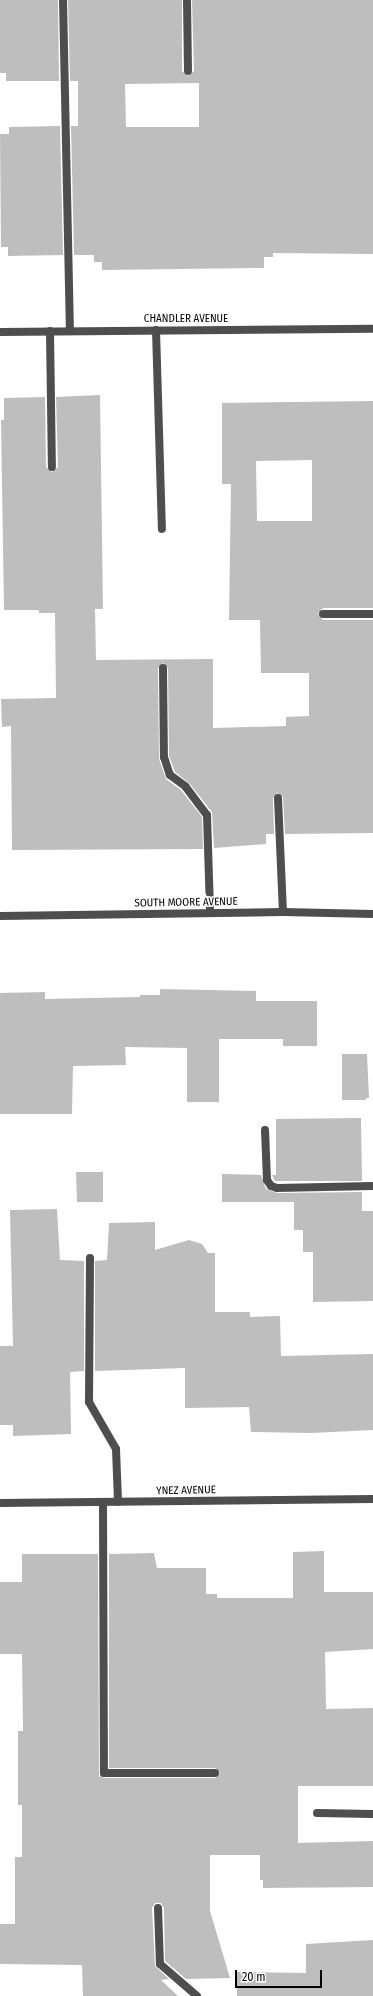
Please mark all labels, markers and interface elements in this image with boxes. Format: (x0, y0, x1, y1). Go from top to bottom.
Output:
street label: CHANDLER AVENUE (144, 312, 228, 326)
street label: SOUTH MOORE AVENUE (134, 896, 238, 910)
street label: YNEZ AVENUE (156, 1484, 216, 1498)
scale bar (237, 1962, 324, 1988)
text: 20 m (242, 1970, 266, 1984)

